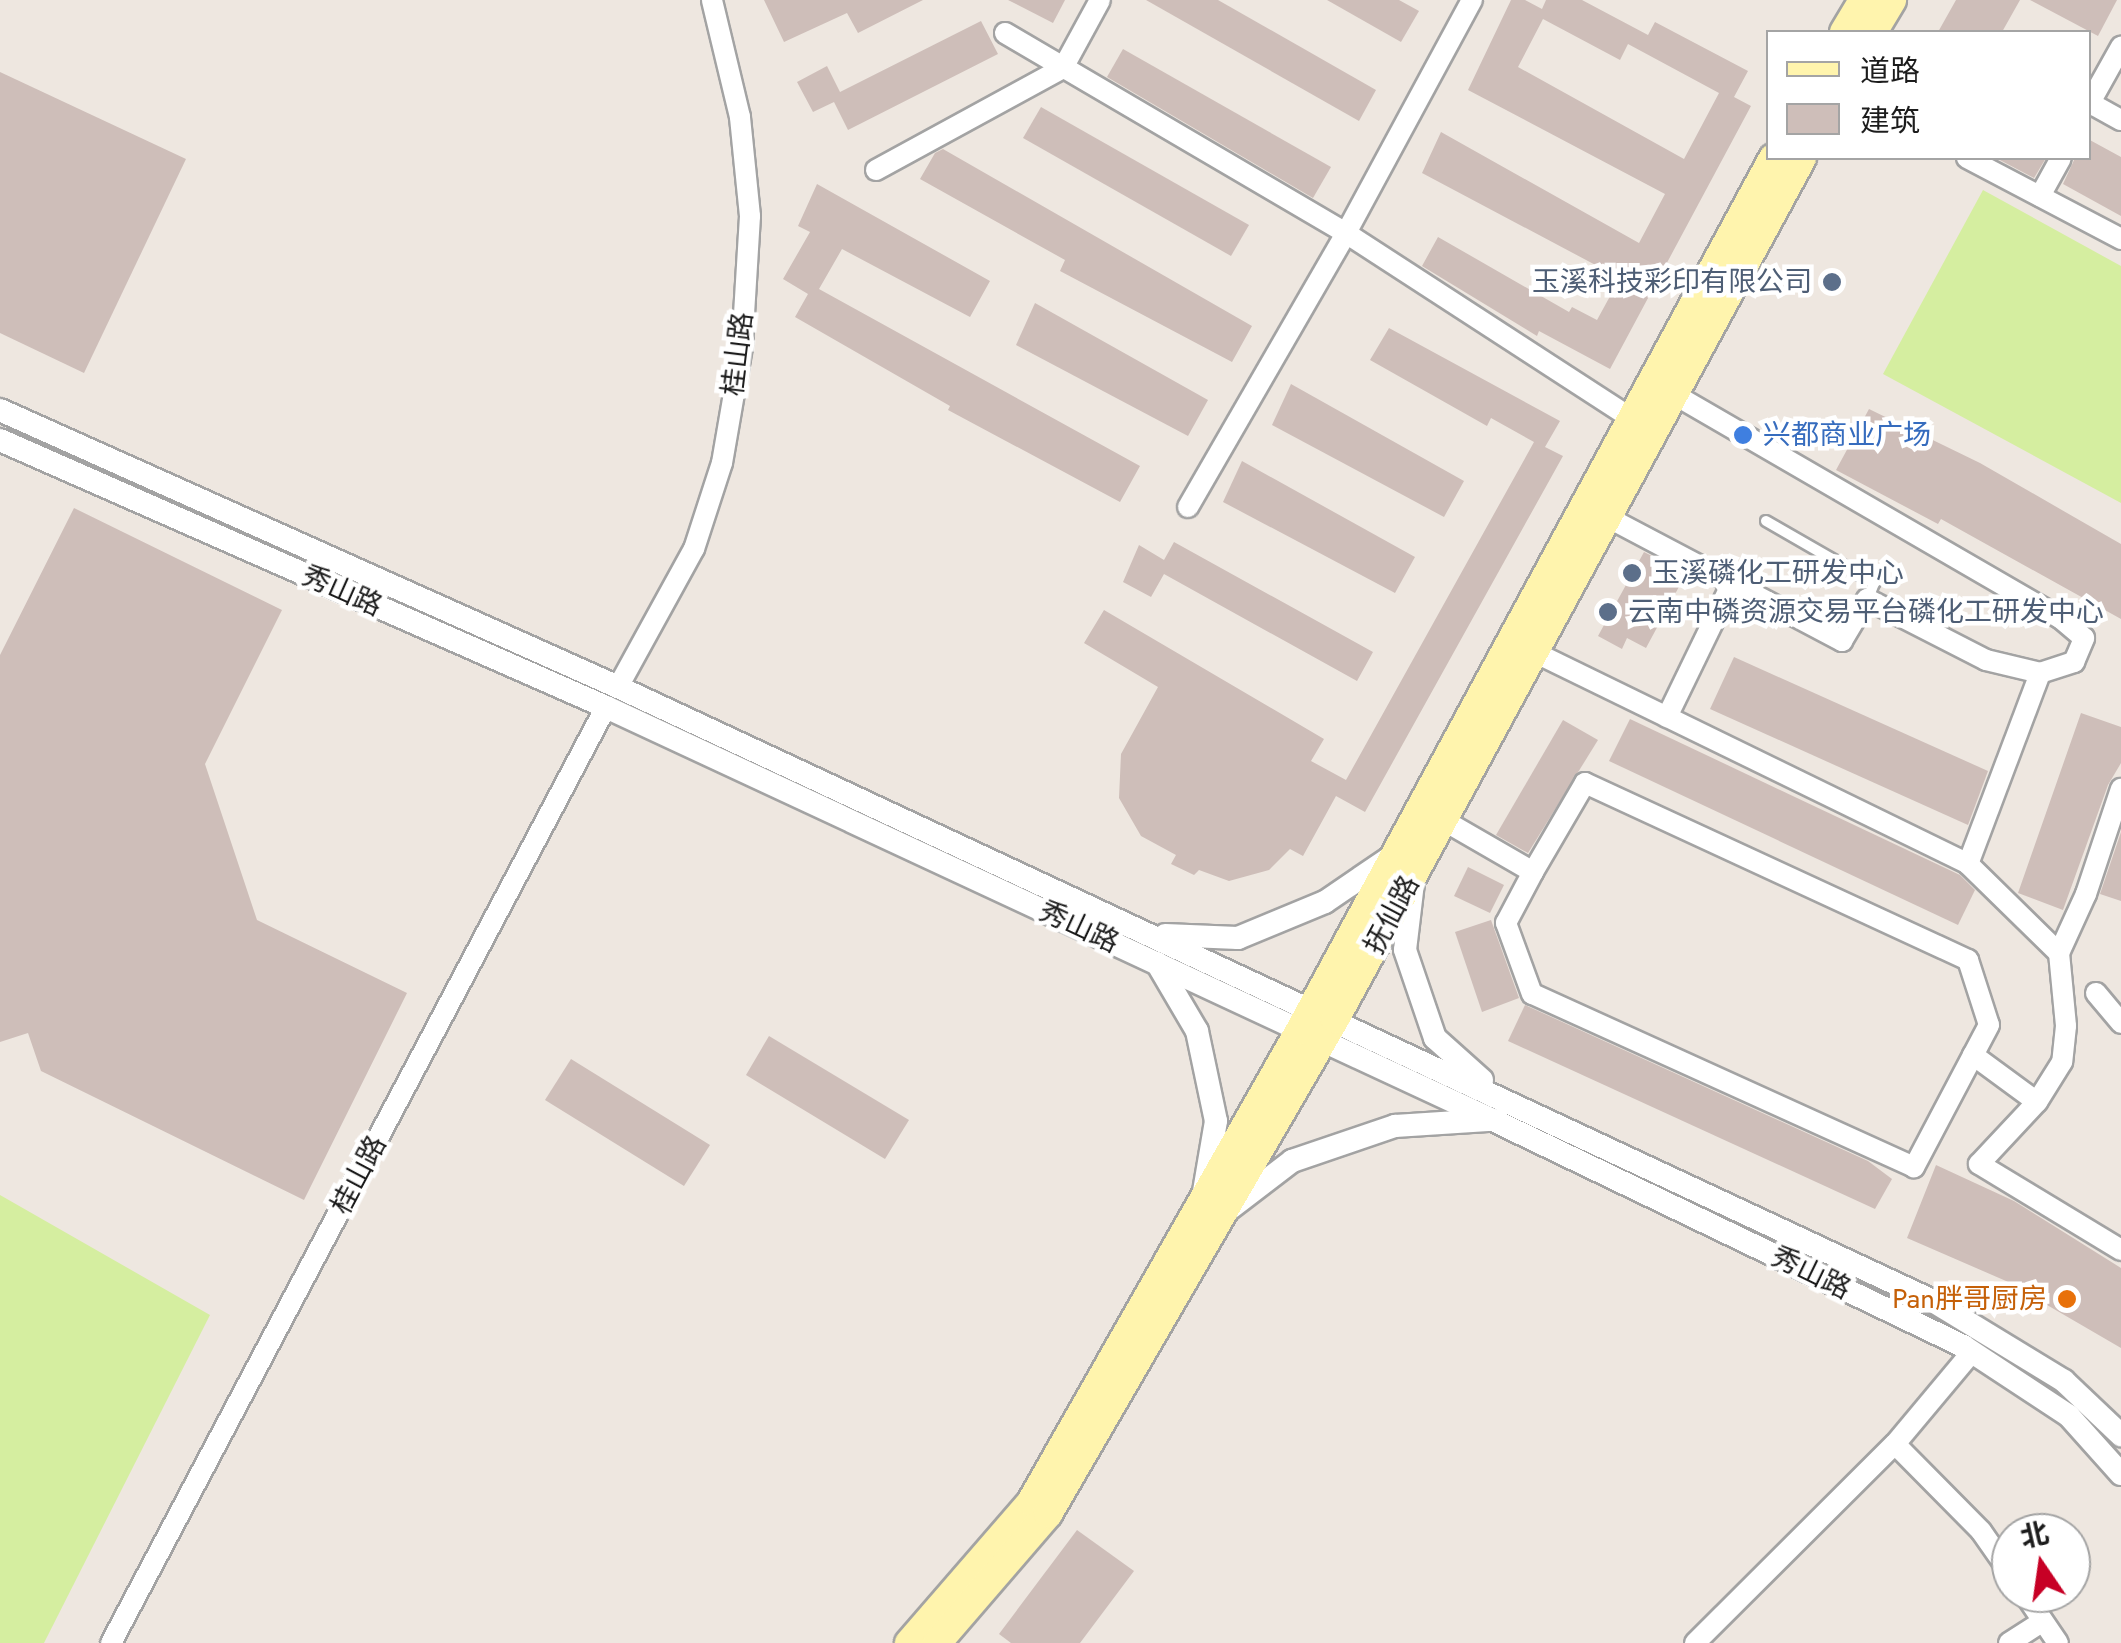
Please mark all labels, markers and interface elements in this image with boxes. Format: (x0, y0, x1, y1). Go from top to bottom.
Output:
legend (1766, 30, 2091, 160)
text: 道路 (1860, 49, 1920, 92)
text: 建筑 (1860, 99, 1920, 142)
place label: 玉溪科技彩印有限公司 (1532, 265, 1812, 299)
marker: 玉溪科技彩印有限公司 (1821, 271, 1843, 293)
street label: 桂山路 (716, 310, 760, 398)
place label: 兴都商业广场 (1763, 418, 1931, 452)
marker: 兴都商业广场 (1732, 424, 1754, 446)
place label: 玉溪磷化工研发中心 (1652, 556, 1904, 590)
street label: 秀山路 (297, 559, 387, 623)
marker: 玉溪磷化工研发中心 (1621, 562, 1643, 584)
place label: 云南中磷资源交易平台磷化工研发中心 (1628, 595, 2104, 629)
marker: 云南中磷资源交易平台磷化工研发中心 (1597, 601, 1619, 623)
street label: 抚仙路 (1357, 870, 1427, 960)
street label: 秀山路 (1034, 894, 1124, 960)
street label: 桂山路 (324, 1130, 394, 1220)
street label: 秀山路 (1766, 1239, 1856, 1307)
place label: Pan胖哥厨房 (1892, 1282, 2047, 1316)
marker: Pan胖哥厨房 (2056, 1288, 2078, 1310)
text: 北 (2016, 1512, 2053, 1558)
north arrow (1991, 1513, 2091, 1613)

